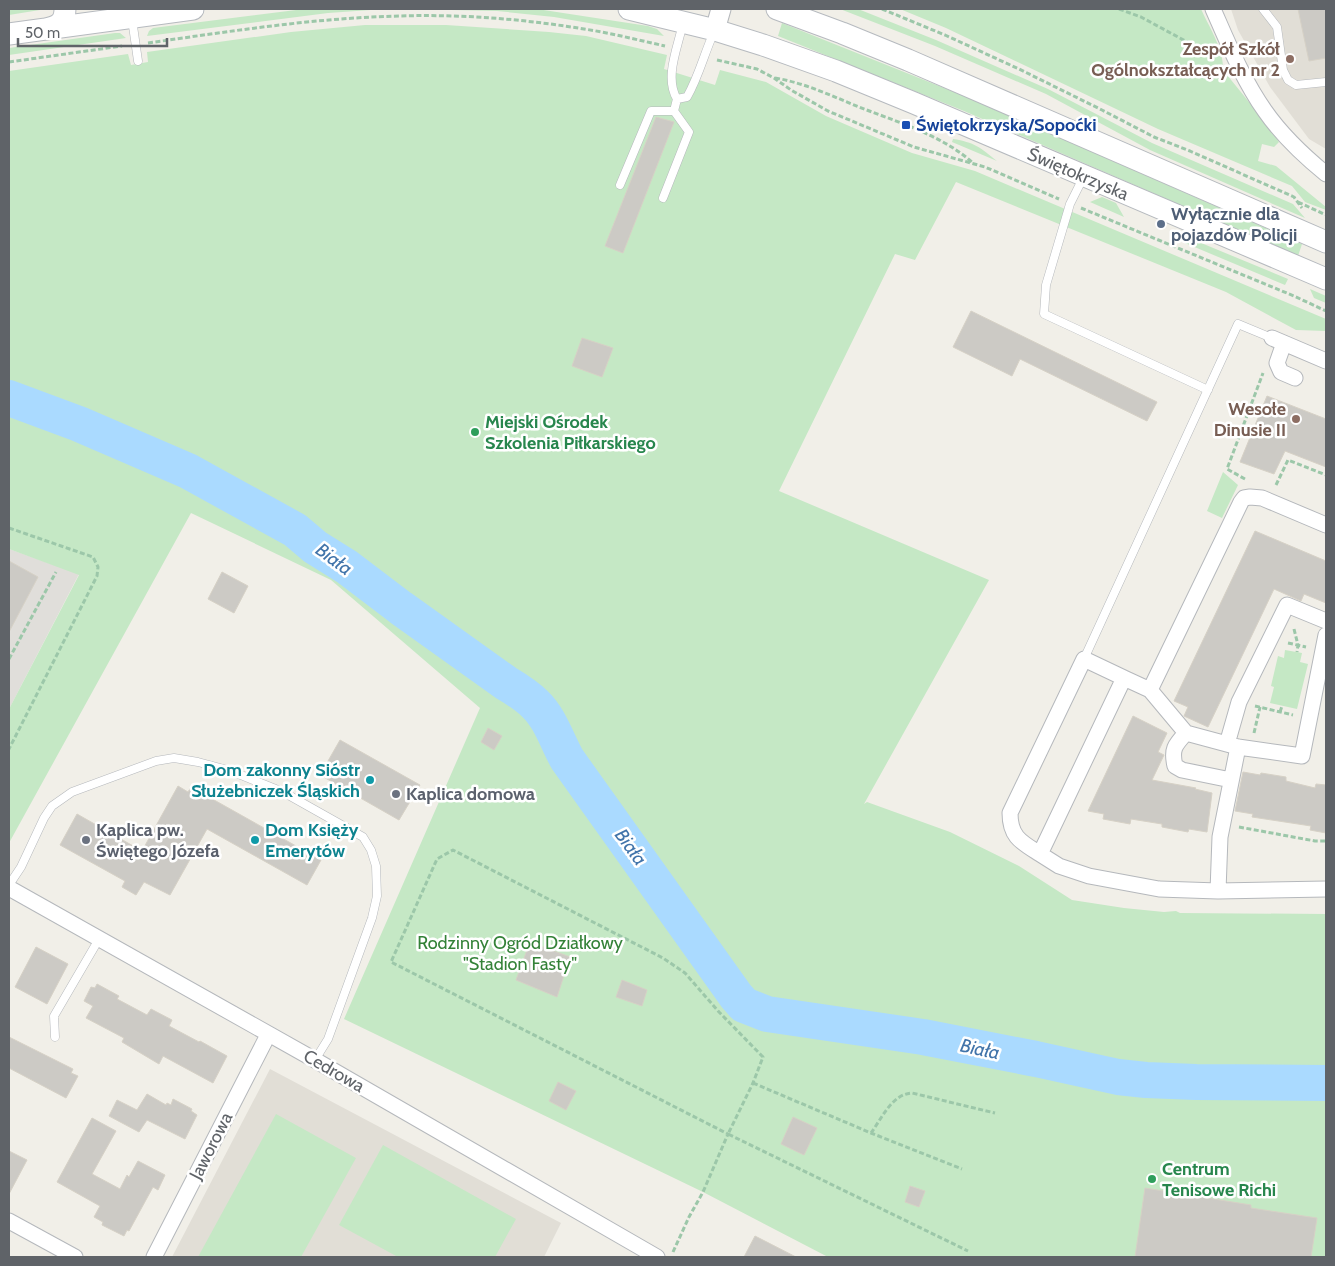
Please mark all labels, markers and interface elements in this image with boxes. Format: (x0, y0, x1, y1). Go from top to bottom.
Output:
scale bar (18, 15, 166, 47)
text: 50 m (25, 24, 60, 42)
place label: Zespół Szkół Ogólnokształcących nr 2 (1091, 38, 1280, 81)
marker: Zespół Szkół Ogólnokształcących nr 2 (1284, 53, 1296, 65)
place label: Świętokrzyska/Sopoćki (916, 114, 1097, 136)
marker: Świętokrzyska/Sopoćki (900, 119, 912, 131)
street label: Świętokrzyska (1024, 143, 1132, 205)
place label: Wyłącznie dla pojazdów Policji (1171, 203, 1297, 246)
marker: Wyłącznie dla pojazdów Policji (1155, 218, 1167, 230)
place label: Wesołe Dinusie II (1214, 398, 1286, 441)
place label: Miejski Ośrodek Szkolenia Piłkarskiego (485, 411, 656, 454)
marker: Wesołe Dinusie II (1290, 413, 1302, 425)
marker: Miejski Ośrodek Szkolenia Piłkarskiego (469, 426, 481, 438)
water label: Biała (311, 538, 357, 580)
place label: Dom zakonny Sióstr Służebniczek Śląskich (191, 759, 360, 802)
marker: Dom zakonny Sióstr Służebniczek Śląskich (364, 774, 376, 786)
place label: Kaplica domowa (406, 783, 535, 805)
marker: Kaplica domowa (390, 788, 402, 800)
place label: Kaplica pw. Świętego Józefa (96, 819, 219, 862)
place label: Dom Księży Emerytów (265, 819, 359, 862)
water label: Biała (610, 824, 652, 870)
marker: Kaplica pw. Świętego Józefa (80, 834, 92, 846)
marker: Dom Księży Emerytów (249, 834, 261, 846)
park label: Rodzinny Ogród Działkowy "Stadion Fasty" (417, 932, 623, 975)
water label: Biała (958, 1034, 1002, 1064)
street label: Cedrowa (300, 1045, 369, 1097)
street label: Jaworowa (184, 1108, 237, 1184)
place label: Centrum Tenisowe Richi (1162, 1158, 1276, 1201)
marker: Centrum Tenisowe Richi (1146, 1173, 1158, 1185)

